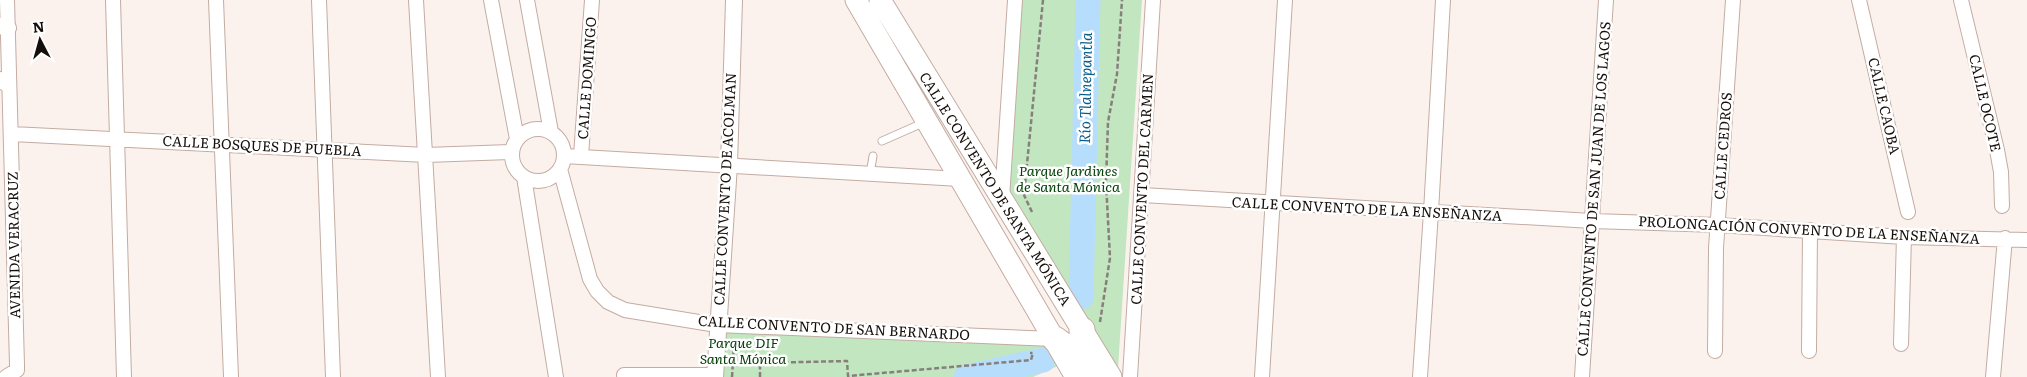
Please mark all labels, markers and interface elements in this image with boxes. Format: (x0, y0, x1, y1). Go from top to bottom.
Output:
north arrow (15, 15, 65, 65)
text: N (32, 15, 46, 37)
street label: CALLE DOMINGO (572, 16, 600, 140)
street label: CALLE CONVENTO DE SAN JUAN DE LOS LAGOS (1571, 21, 1615, 357)
water label: Río Tlalnepantla (1072, 32, 1097, 144)
street label: CALLE OCOTE (1965, 52, 2007, 153)
street label: CALLE CAOBA (1864, 55, 1906, 157)
street label: CALLE CONVENTO DE SANTA MÓNICA (915, 68, 1077, 310)
street label: CALLE CONVENTO DE ACOLMAN (708, 72, 740, 306)
street label: CALLE CONVENTO DEL CARMEN (1125, 73, 1157, 305)
street label: CALLE CEDROS (1708, 92, 1736, 200)
street label: CALLE BOSQUES DE PUEBLA (162, 130, 363, 160)
park label: Parque Jardines de Santa Mónica (1016, 160, 1120, 196)
street label: AVENIDA VERACRUZ (2, 171, 24, 319)
street label: CALLE CONVENTO DE LA ENSEÑANZA (1231, 191, 1503, 225)
street label: PROLONGACIÓN CONVENTO DE LA ENSEÑANZA (1638, 210, 1981, 248)
street label: CALLE CONVENTO DE SAN BERNARDO (698, 310, 971, 344)
park label: Parque DIF Santa Mónica (700, 332, 786, 368)

